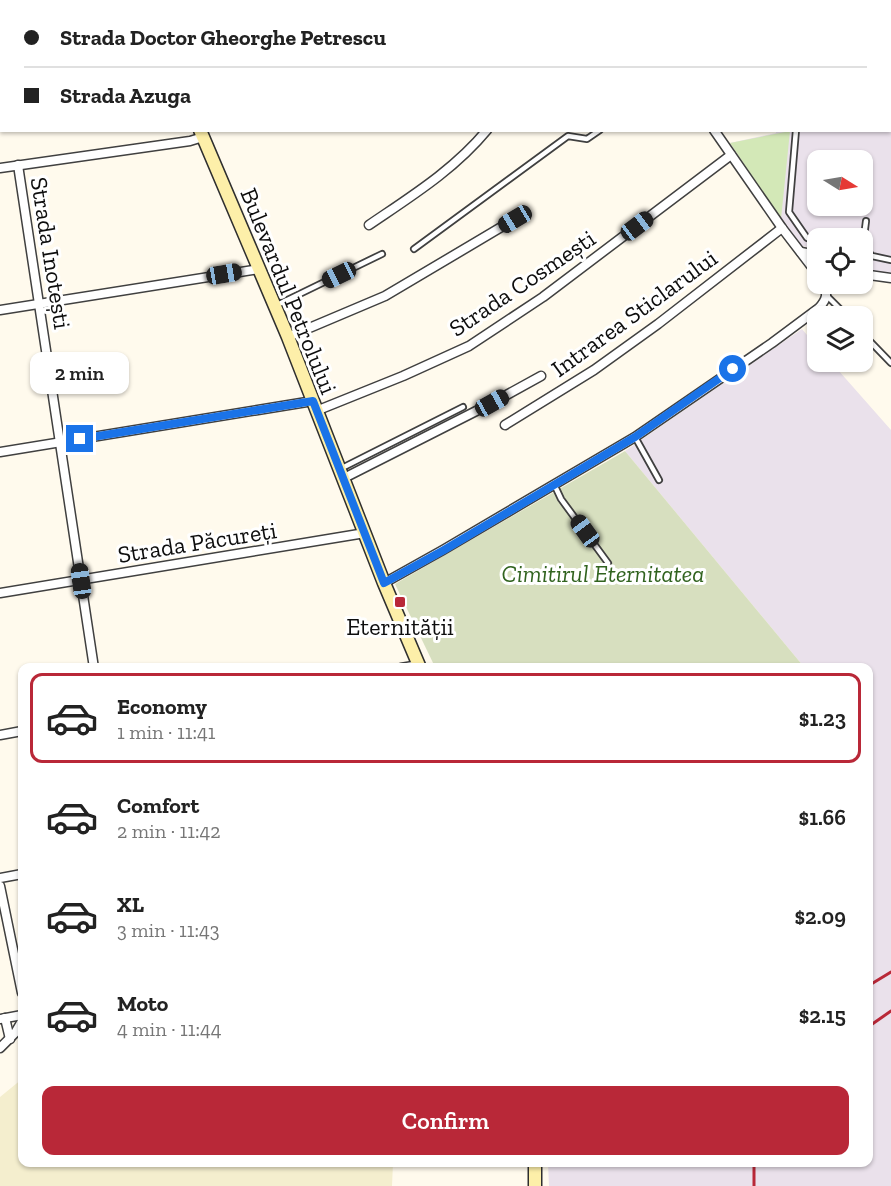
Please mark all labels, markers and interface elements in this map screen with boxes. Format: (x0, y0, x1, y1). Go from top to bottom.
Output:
text: Strada Doctor Gheorghe Petrescu (60, 24, 386, 51)
text: Strada Azuga (60, 82, 191, 109)
north arrow (807, 150, 873, 216)
map controls (807, 150, 873, 372)
street label: Strada Inotești (25, 175, 77, 331)
street label: Bulevardul Petrolului (234, 184, 344, 399)
car (495, 202, 535, 236)
car (617, 208, 657, 244)
street label: Strada Cosmești (443, 223, 601, 343)
button: locate (807, 228, 873, 294)
street label: Intrarea Sticlarului (545, 243, 723, 383)
car (319, 259, 359, 291)
car (205, 262, 243, 286)
button: layers (807, 306, 873, 372)
callout: 2 min (31, 352, 130, 394)
route start (719, 355, 746, 382)
text: 2 min (55, 361, 104, 385)
car (472, 386, 512, 420)
route end (66, 425, 93, 452)
car (567, 511, 603, 551)
street label: Strada Păcureți (116, 515, 279, 569)
park label: Cimitirul Eternitatea (502, 559, 704, 588)
car (70, 562, 92, 600)
marker: Eternității (393, 595, 407, 609)
place label: Eternității (346, 612, 454, 641)
icon: car (45, 691, 99, 745)
text: Economy (117, 693, 207, 720)
text: $1.23 (799, 705, 846, 732)
text: 1 min · 11:41 (117, 720, 215, 744)
icon: car (45, 790, 99, 844)
text: Comfort (117, 792, 199, 819)
text: $1.66 (799, 804, 846, 831)
text: 2 min · 11:42 (117, 819, 221, 843)
icon: car (45, 889, 99, 943)
text: XL (117, 891, 144, 918)
text: $2.09 (794, 903, 846, 930)
text: 3 min · 11:43 (117, 918, 220, 942)
icon: car (45, 988, 99, 1042)
text: Moto (117, 990, 168, 1017)
text: $2.15 (799, 1002, 846, 1029)
text: 4 min · 11:44 (117, 1017, 222, 1041)
button: Confirm (42, 1086, 849, 1155)

